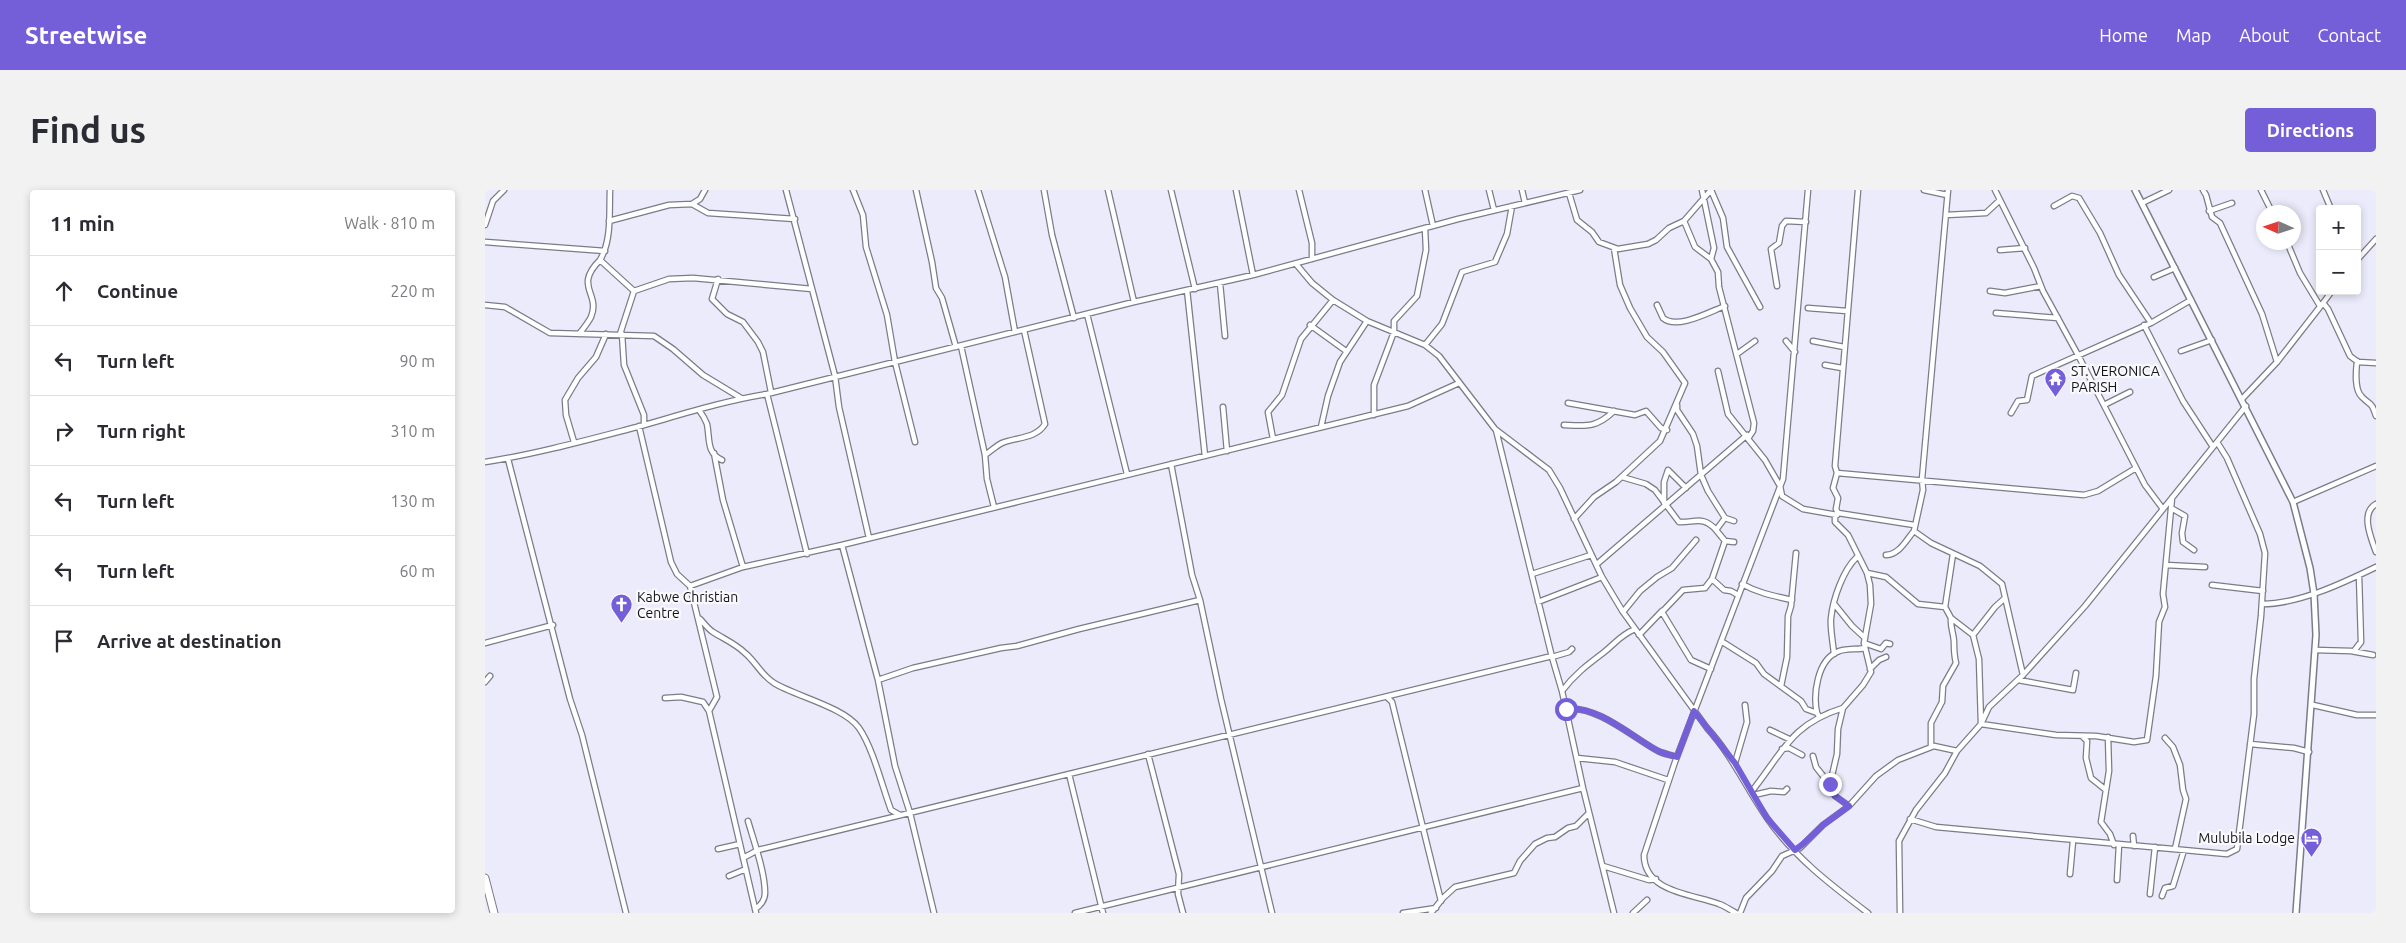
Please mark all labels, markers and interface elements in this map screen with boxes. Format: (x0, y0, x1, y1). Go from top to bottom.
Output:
text: Streetwise (25, 22, 147, 49)
text: Home (2099, 25, 2148, 45)
text: Map (2176, 25, 2211, 45)
text: About (2239, 25, 2289, 45)
text: Contact (2317, 25, 2381, 45)
button: Directions (2245, 108, 2376, 152)
text: Find us (30, 110, 146, 150)
north arrow (2256, 205, 2301, 250)
map controls (2316, 205, 2361, 295)
button: + (2316, 205, 2361, 250)
text: 11 min (50, 211, 115, 235)
text: Walk · 810 m (344, 214, 435, 232)
button: − (2316, 250, 2361, 295)
icon: ahead (50, 277, 78, 305)
text: Continue (97, 280, 178, 302)
text: 220 m (390, 282, 435, 300)
icon: left (50, 347, 78, 375)
text: Turn left (97, 350, 175, 372)
text: 90 m (399, 352, 435, 370)
place label: ST. VERONICA PARISH (2071, 363, 2160, 395)
temple icon: ST. VERONICA PARISH (2043, 367, 2067, 398)
icon: right (50, 417, 78, 445)
text: Turn right (97, 420, 185, 442)
text: 310 m (390, 422, 435, 440)
icon: left (50, 487, 78, 515)
text: Turn left (97, 490, 175, 512)
text: 130 m (390, 492, 435, 510)
icon: left (50, 557, 78, 585)
text: Turn left (97, 560, 175, 582)
text: 60 m (399, 562, 435, 580)
place label: Kabwe Christian Centre (637, 589, 738, 621)
church icon: Kabwe Christian Centre (609, 593, 633, 624)
icon: arrive (50, 627, 78, 655)
text: Arrive at destination (97, 630, 282, 652)
route start (1555, 698, 1578, 721)
route end (1819, 773, 1842, 796)
hotel icon: Mulubila Lodge (2299, 826, 2323, 857)
place label: Mulubila Lodge (2198, 830, 2295, 846)

